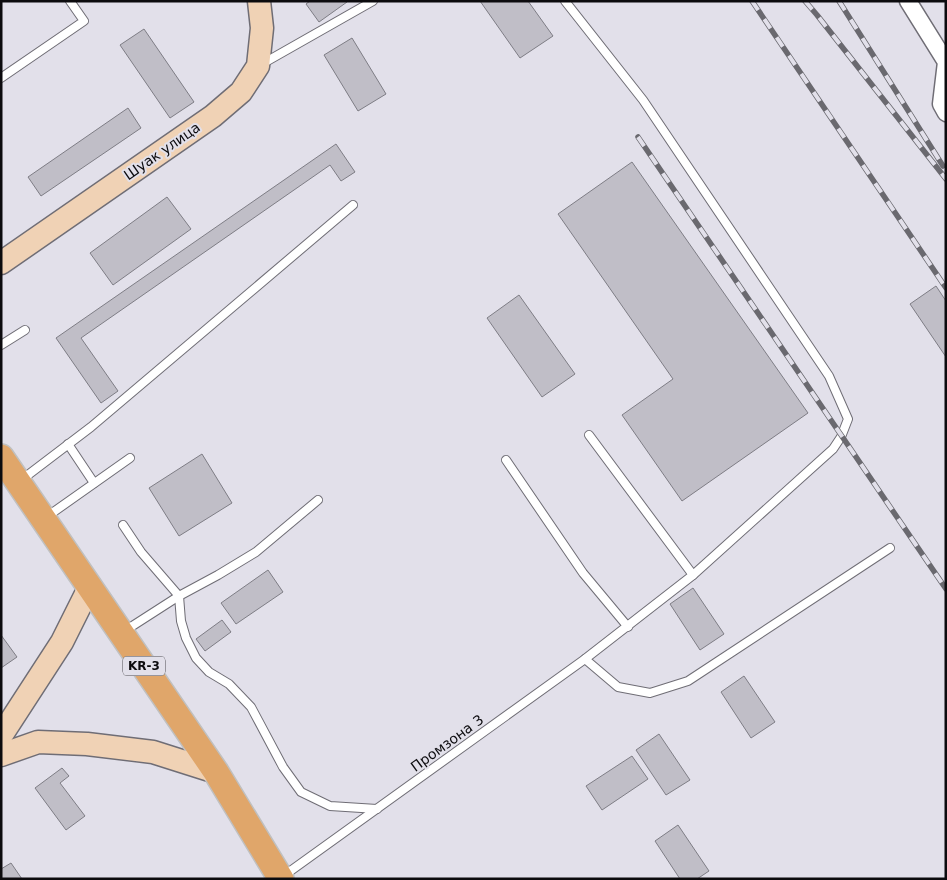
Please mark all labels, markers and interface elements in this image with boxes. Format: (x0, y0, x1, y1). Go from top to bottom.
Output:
street label: Шуак улица (121, 119, 203, 183)
road number: KR-3 (123, 656, 165, 676)
street label: Промзона 3 (408, 711, 486, 775)

